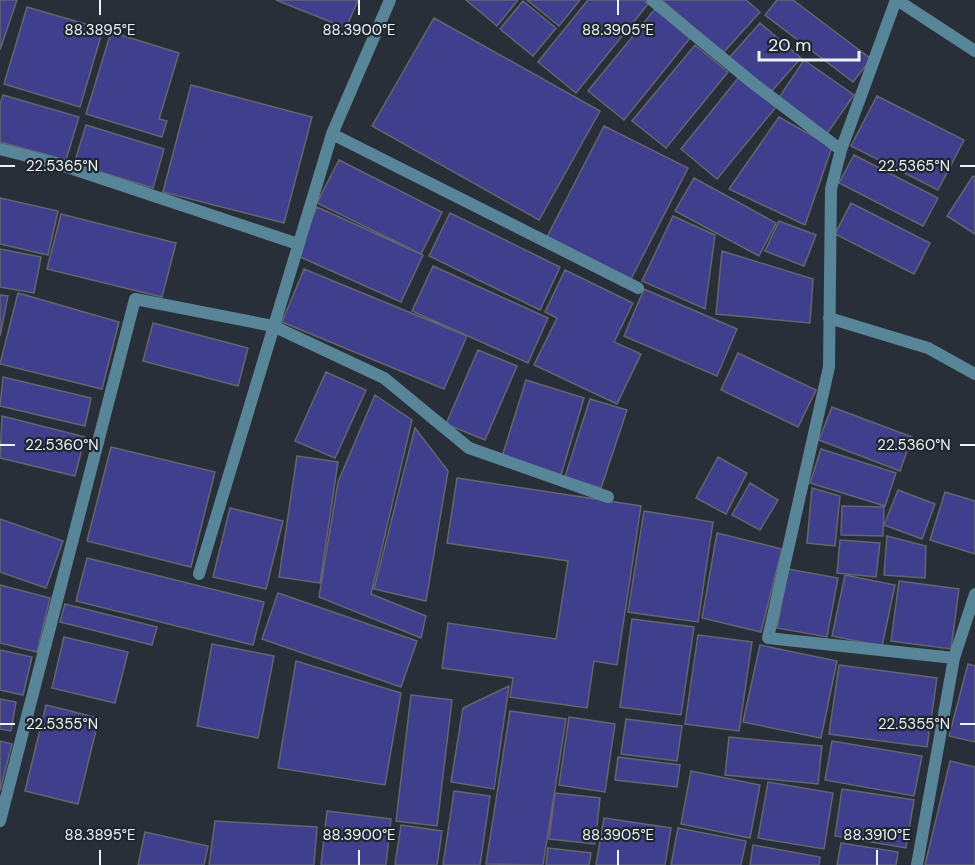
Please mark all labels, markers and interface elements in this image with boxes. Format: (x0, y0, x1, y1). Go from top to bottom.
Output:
text: 88.3895°E (65, 20, 135, 40)
text: 88.3900°E (322, 20, 396, 40)
text: 88.3905°E (582, 20, 654, 40)
scale bar (759, 24, 860, 62)
text: 20 m (768, 33, 811, 57)
text: 22.5365°N (26, 156, 98, 176)
text: 22.5365°N (878, 156, 950, 176)
text: 22.5360°N (25, 435, 99, 455)
text: 22.5360°N (877, 435, 951, 455)
text: 22.5355°N (26, 714, 98, 734)
text: 22.5355°N (878, 714, 950, 734)
text: 88.3895°E (65, 825, 135, 845)
text: 88.3900°E (322, 825, 396, 845)
text: 88.3905°E (582, 825, 654, 845)
text: 88.3910°E (843, 825, 911, 845)

